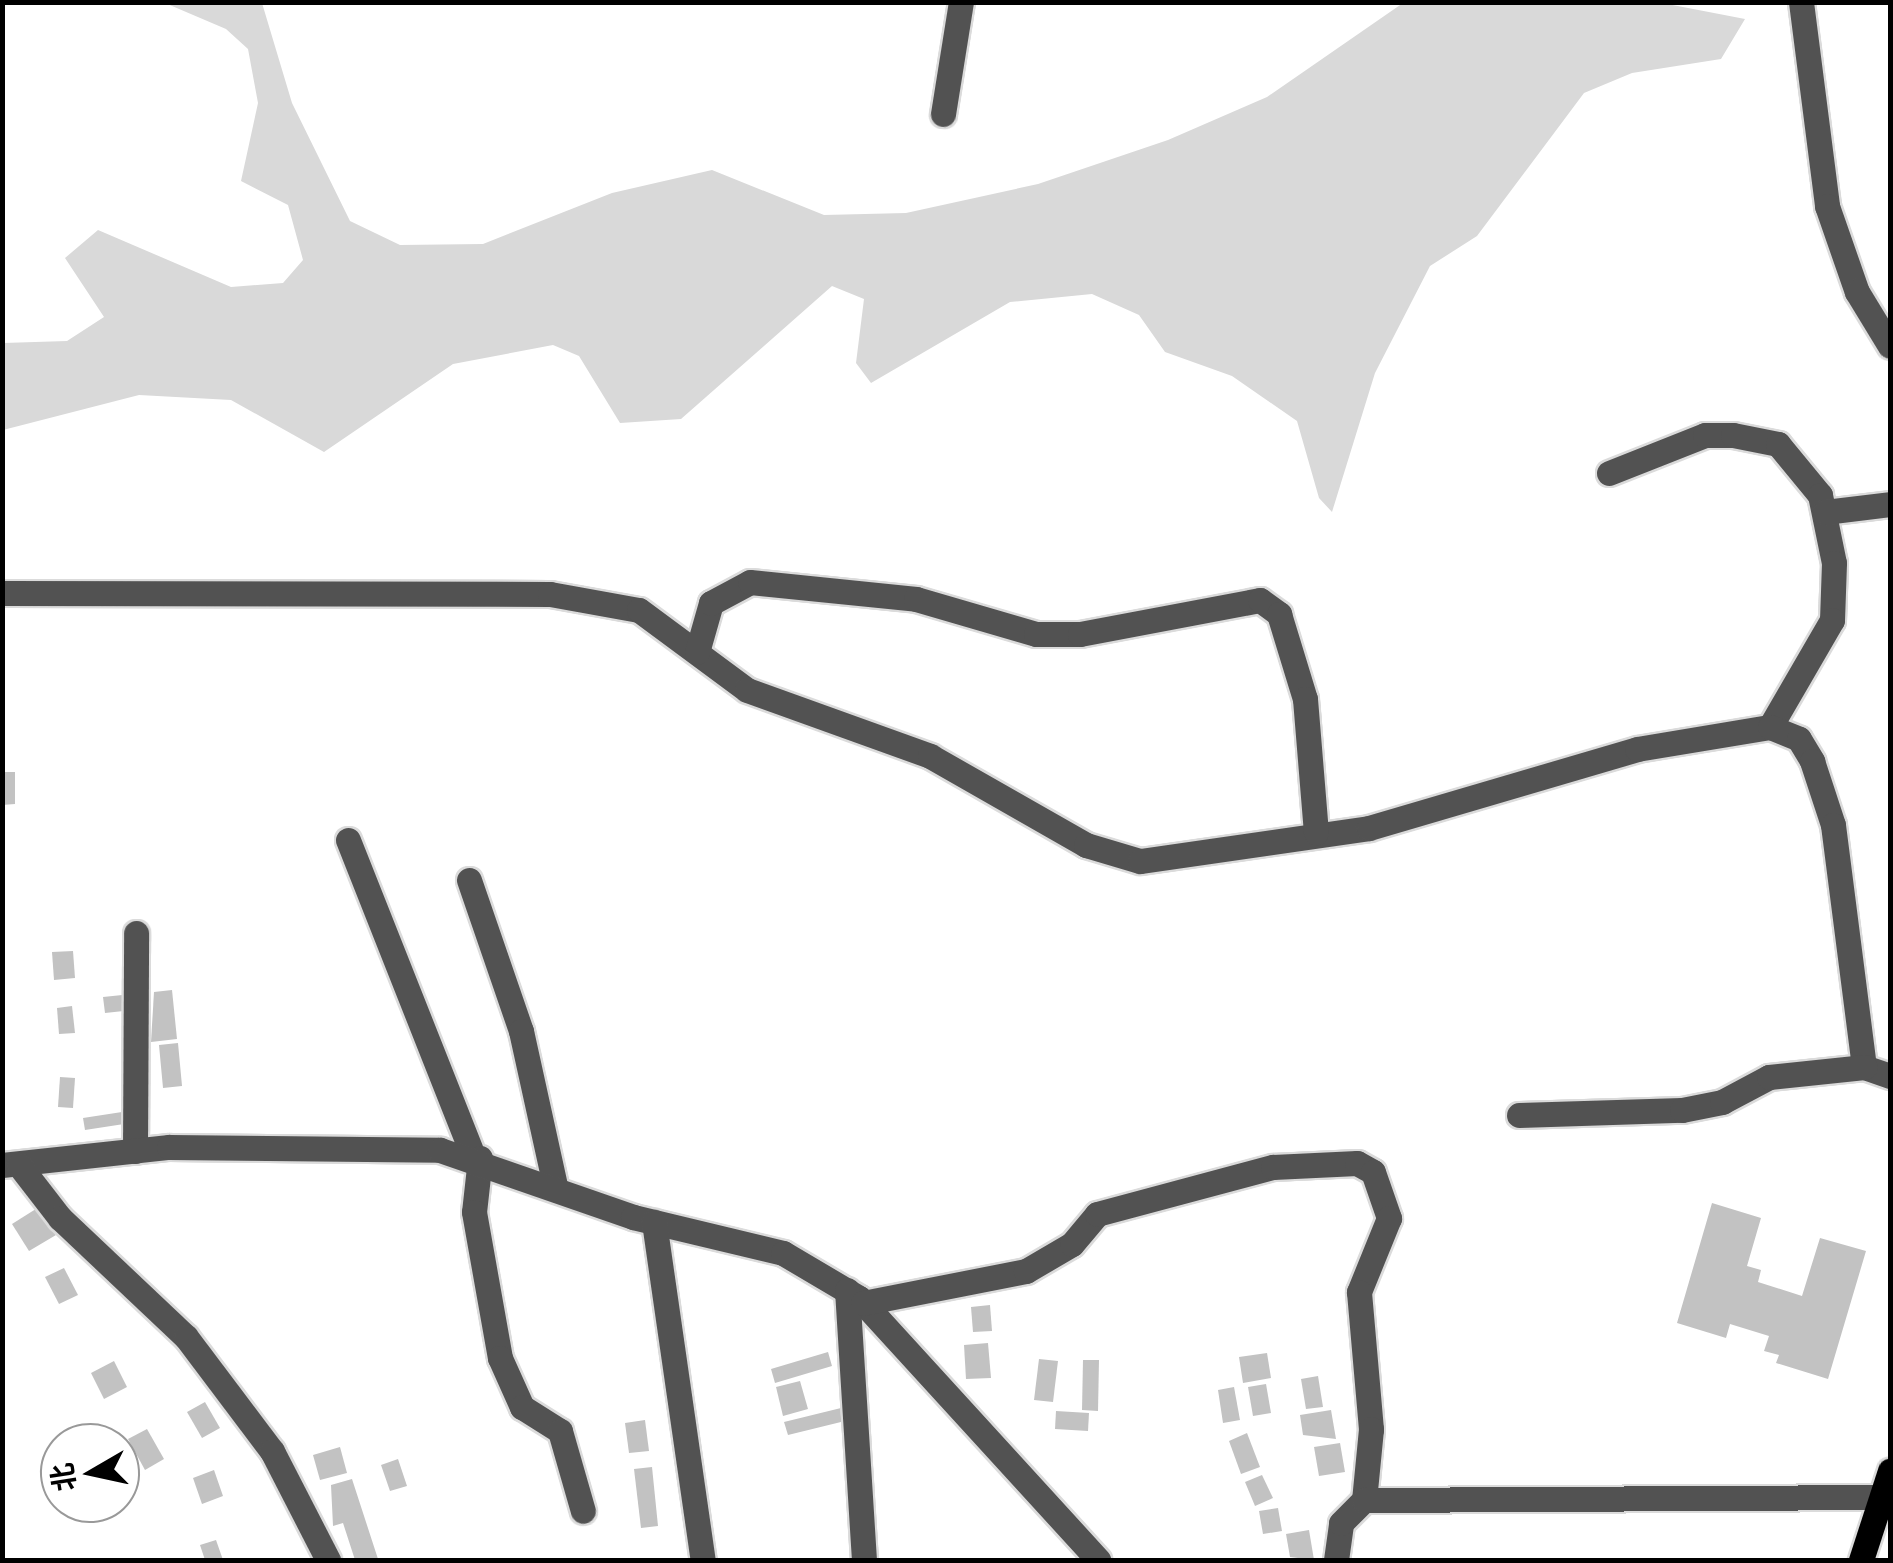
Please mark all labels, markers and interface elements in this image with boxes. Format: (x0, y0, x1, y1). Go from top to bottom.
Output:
north arrow (40, 1423, 140, 1523)
text: 北 (41, 1461, 83, 1494)

